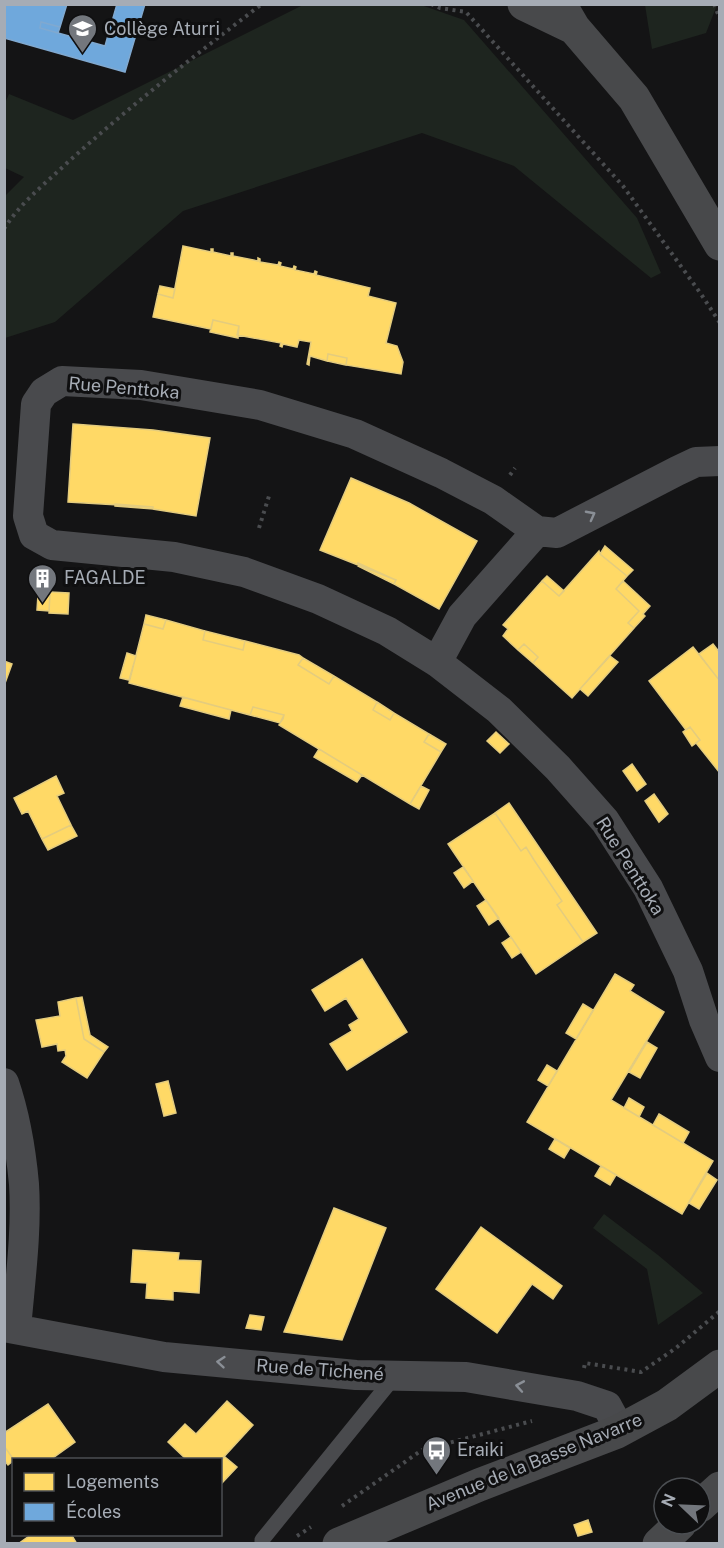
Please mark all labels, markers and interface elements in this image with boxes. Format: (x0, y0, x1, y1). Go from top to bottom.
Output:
school or university icon: Collège Aturri (67, 13, 99, 55)
place label: Collège Aturri (104, 18, 220, 39)
street label: Rue Penttoka (68, 372, 180, 403)
one-way arrow (584, 511, 595, 522)
building icon: FAGALDE (27, 562, 59, 604)
place label: FAGALDE (64, 567, 146, 588)
street label: Rue Penttoka (592, 813, 669, 918)
street label: Rue de Tichené (256, 1355, 385, 1384)
one-way arrow (217, 1356, 226, 1369)
one-way arrow (515, 1381, 524, 1393)
street label: Avenue de la Basse Navarre (423, 1408, 645, 1515)
bus stop icon: Eraiki (420, 1434, 452, 1476)
place label: Eraiki (457, 1439, 504, 1460)
legend (12, 1458, 222, 1536)
text: Logements (66, 1471, 159, 1492)
north arrow (652, 1476, 712, 1536)
text: N (657, 1491, 680, 1510)
text: Écoles (66, 1500, 121, 1522)

